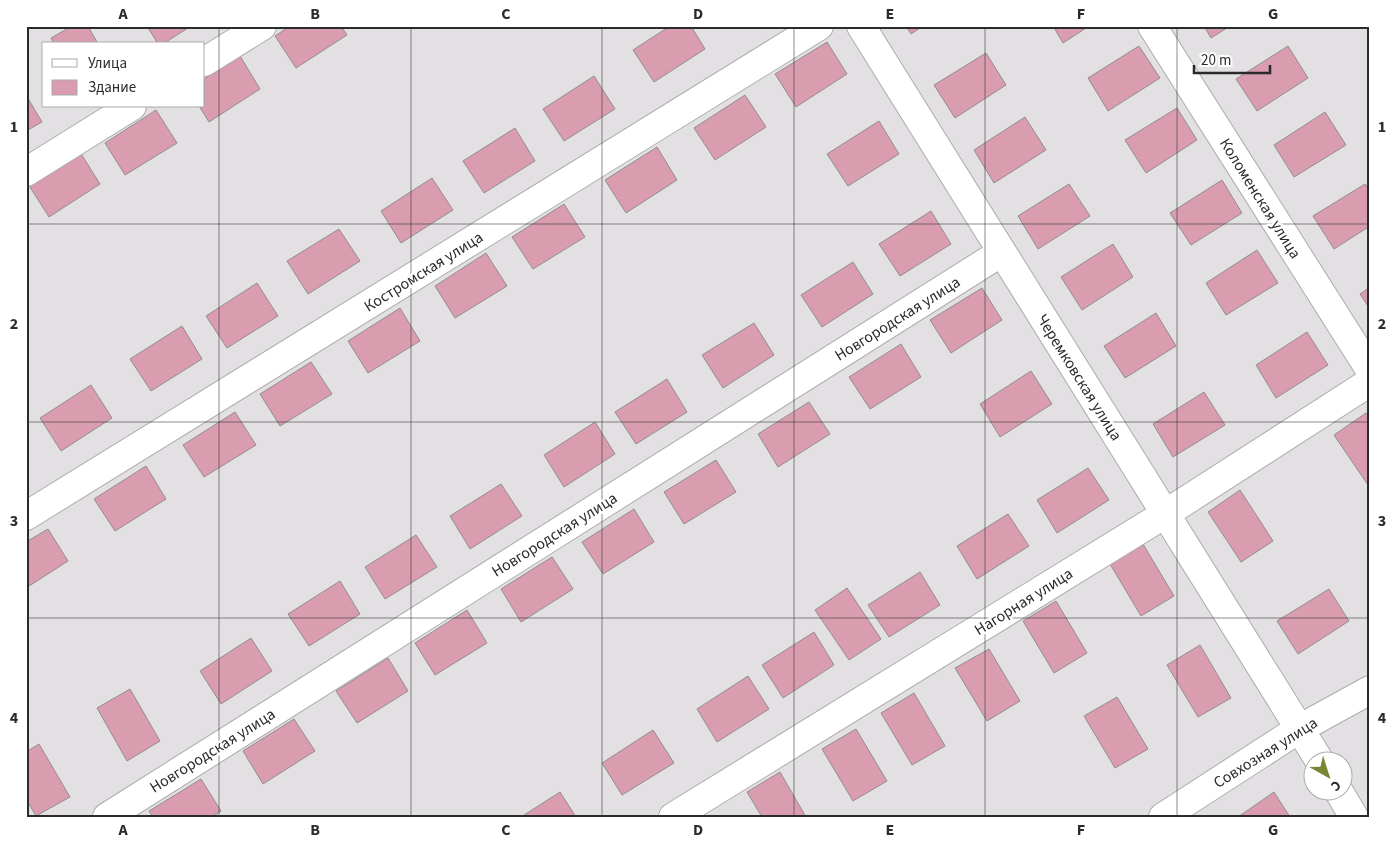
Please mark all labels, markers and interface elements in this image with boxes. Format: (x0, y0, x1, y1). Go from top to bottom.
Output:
text: A (117, 3, 128, 25)
text: B (310, 3, 320, 25)
text: C (501, 3, 511, 25)
text: D (693, 3, 703, 25)
text: E (886, 3, 894, 25)
text: F (1077, 3, 1085, 25)
text: G (1268, 3, 1278, 25)
legend (42, 42, 205, 108)
scale bar (1194, 42, 1270, 74)
text: 20 m (1201, 50, 1231, 71)
text: Улица (88, 53, 127, 74)
text: Здание (88, 77, 136, 98)
text: 1 (10, 116, 18, 138)
text: 1 (1378, 116, 1386, 138)
street label: Коломенская улица (1214, 134, 1306, 263)
street label: Костромская улица (360, 226, 487, 317)
street label: Новгородская улица (830, 271, 965, 366)
street label: Черемковская улица (1031, 310, 1127, 445)
text: 2 (10, 313, 18, 335)
text: 2 (1378, 313, 1386, 335)
street label: Новгородская улица (487, 487, 622, 582)
text: 3 (10, 510, 18, 532)
text: 3 (1378, 510, 1386, 532)
street label: Нагорная улица (970, 563, 1077, 641)
street label: Новгородская улица (145, 703, 280, 798)
text: 4 (10, 707, 19, 729)
text: 4 (1378, 707, 1387, 729)
street label: Совхозная улица (1209, 712, 1322, 794)
north arrow (1304, 750, 1354, 800)
text: С (1326, 775, 1345, 796)
text: A (117, 819, 128, 841)
text: B (310, 819, 320, 841)
text: C (501, 819, 511, 841)
text: D (693, 819, 703, 841)
text: E (886, 819, 894, 841)
text: F (1077, 819, 1085, 841)
text: G (1268, 819, 1278, 841)

